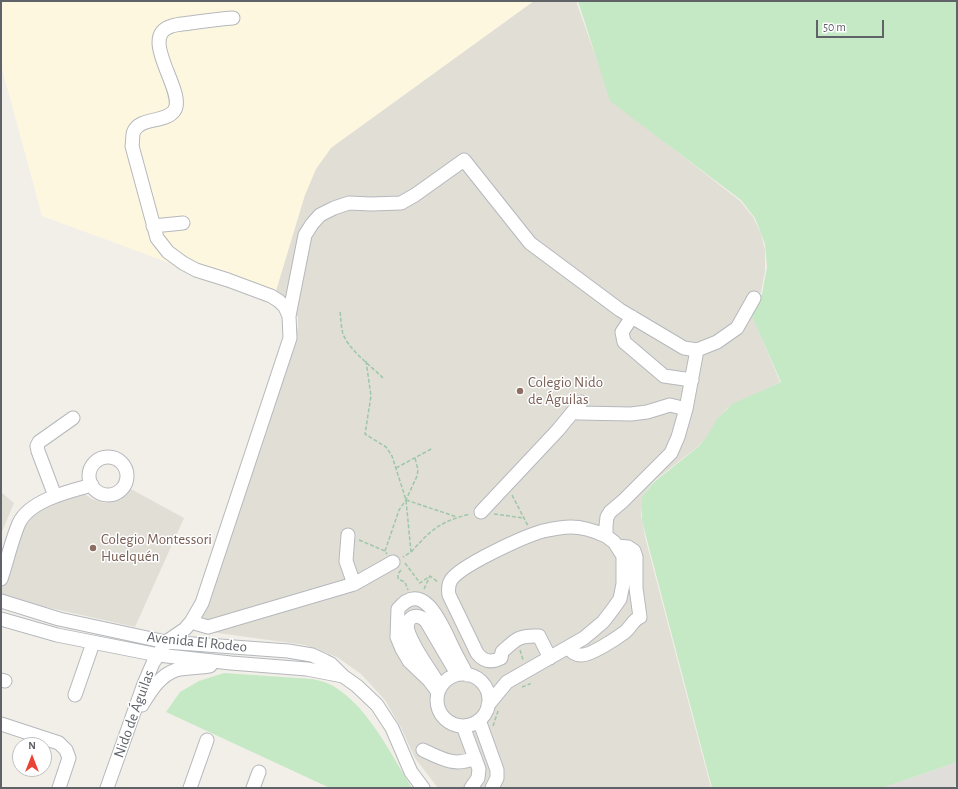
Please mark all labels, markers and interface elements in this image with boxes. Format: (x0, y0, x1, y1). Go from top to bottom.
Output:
scale bar (818, 12, 886, 38)
text: 50 m (823, 21, 846, 33)
place label: Colegio Nido de Águilas (528, 373, 603, 408)
marker: Colegio Nido de Águilas (515, 386, 525, 396)
place label: Colegio Montessori Huelquén (101, 530, 212, 565)
marker: Colegio Montessori Huelquén (88, 543, 98, 553)
street label: Avenida El Rodeo (146, 628, 248, 656)
street label: Nido de Águilas (110, 668, 158, 760)
north arrow (12, 737, 52, 777)
text: N (28, 740, 36, 751)

